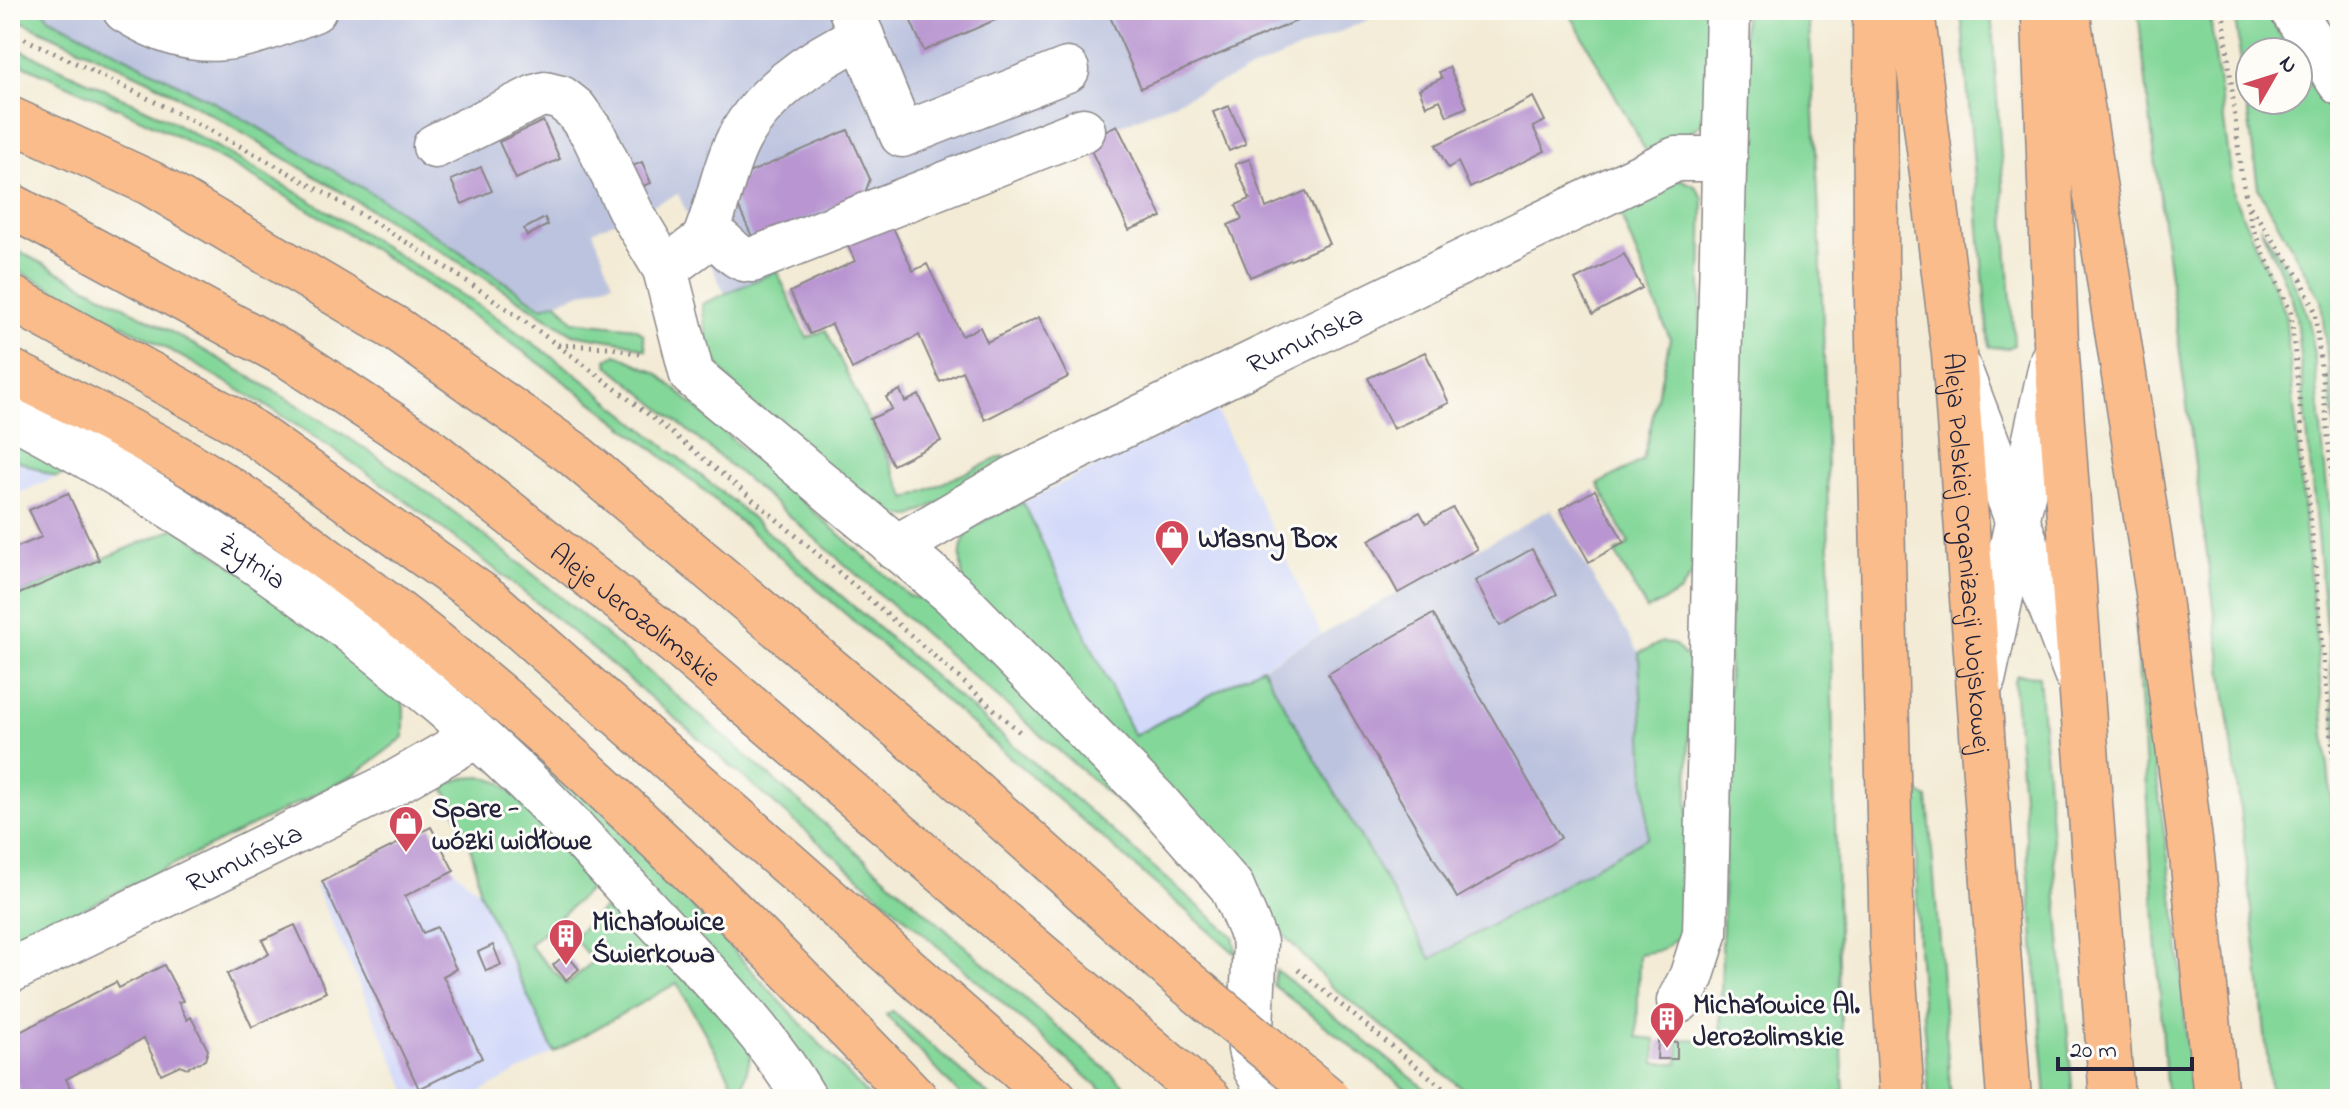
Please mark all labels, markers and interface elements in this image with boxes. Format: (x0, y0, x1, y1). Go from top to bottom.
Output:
north arrow (2234, 36, 2314, 116)
text: N (2270, 49, 2304, 81)
street label: Rumuńska (1241, 296, 1371, 387)
street label: Aleja Polskiej Organizacji Wojskowej (1930, 351, 2001, 756)
shop icon: Własny Box (1153, 518, 1191, 568)
place label: Własny Box (1198, 520, 1338, 561)
street label: Żytnia (209, 525, 294, 602)
street label: Aleje Jerozolimskie (539, 535, 729, 698)
place label: Spare - wózki widłowe (432, 790, 593, 863)
shop icon: Spare - wózki widłowe (387, 804, 425, 854)
street label: Rumuńska (180, 814, 310, 906)
place label: Michałowice Świerkowa (592, 903, 726, 976)
building icon: Michałowice Świerkowa (547, 917, 585, 967)
place label: Michałowice Al. Jerozolimskie (1693, 986, 1860, 1059)
building icon: Michałowice Al. Jerozolimskie (1648, 1000, 1686, 1050)
scale bar (2058, 1021, 2192, 1071)
text: 20 m (2070, 1034, 2117, 1069)

